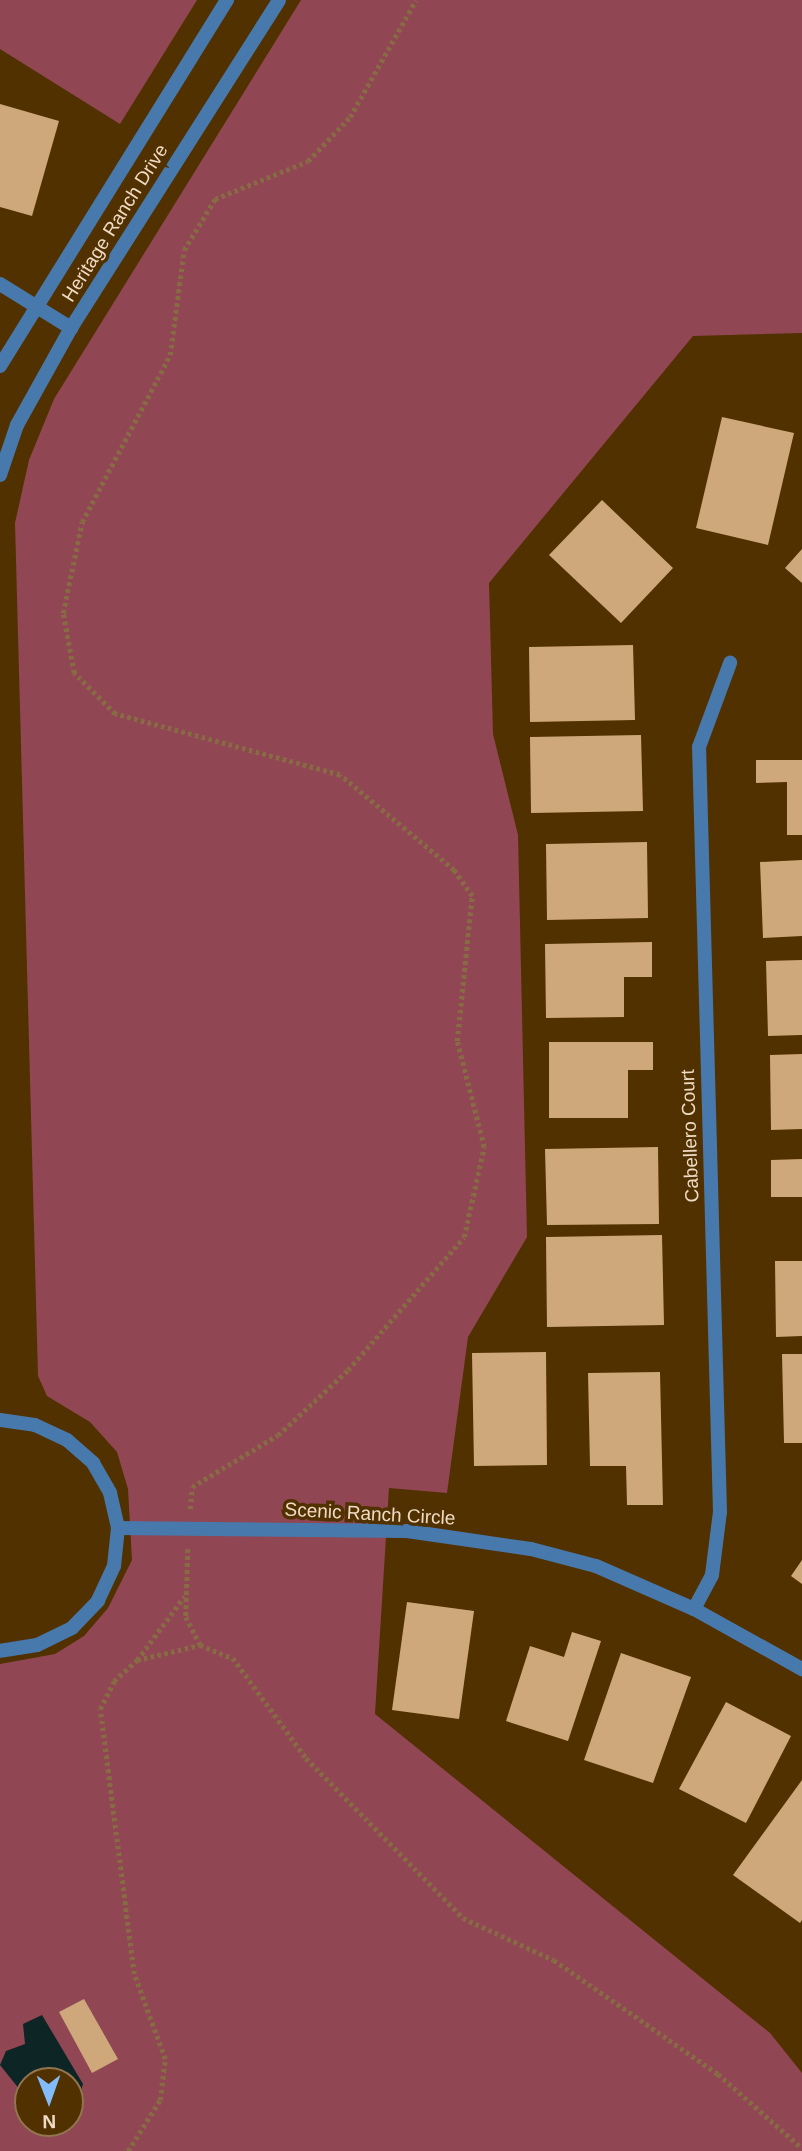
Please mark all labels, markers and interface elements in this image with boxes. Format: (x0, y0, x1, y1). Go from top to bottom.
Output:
street label: Heritage Ranch Drive (57, 140, 173, 306)
street label: Cabellero Court (676, 1069, 704, 1203)
street label: Scenic Ranch Circle (284, 1498, 456, 1530)
north arrow (14, 2067, 84, 2137)
text: N (42, 2111, 56, 2132)

